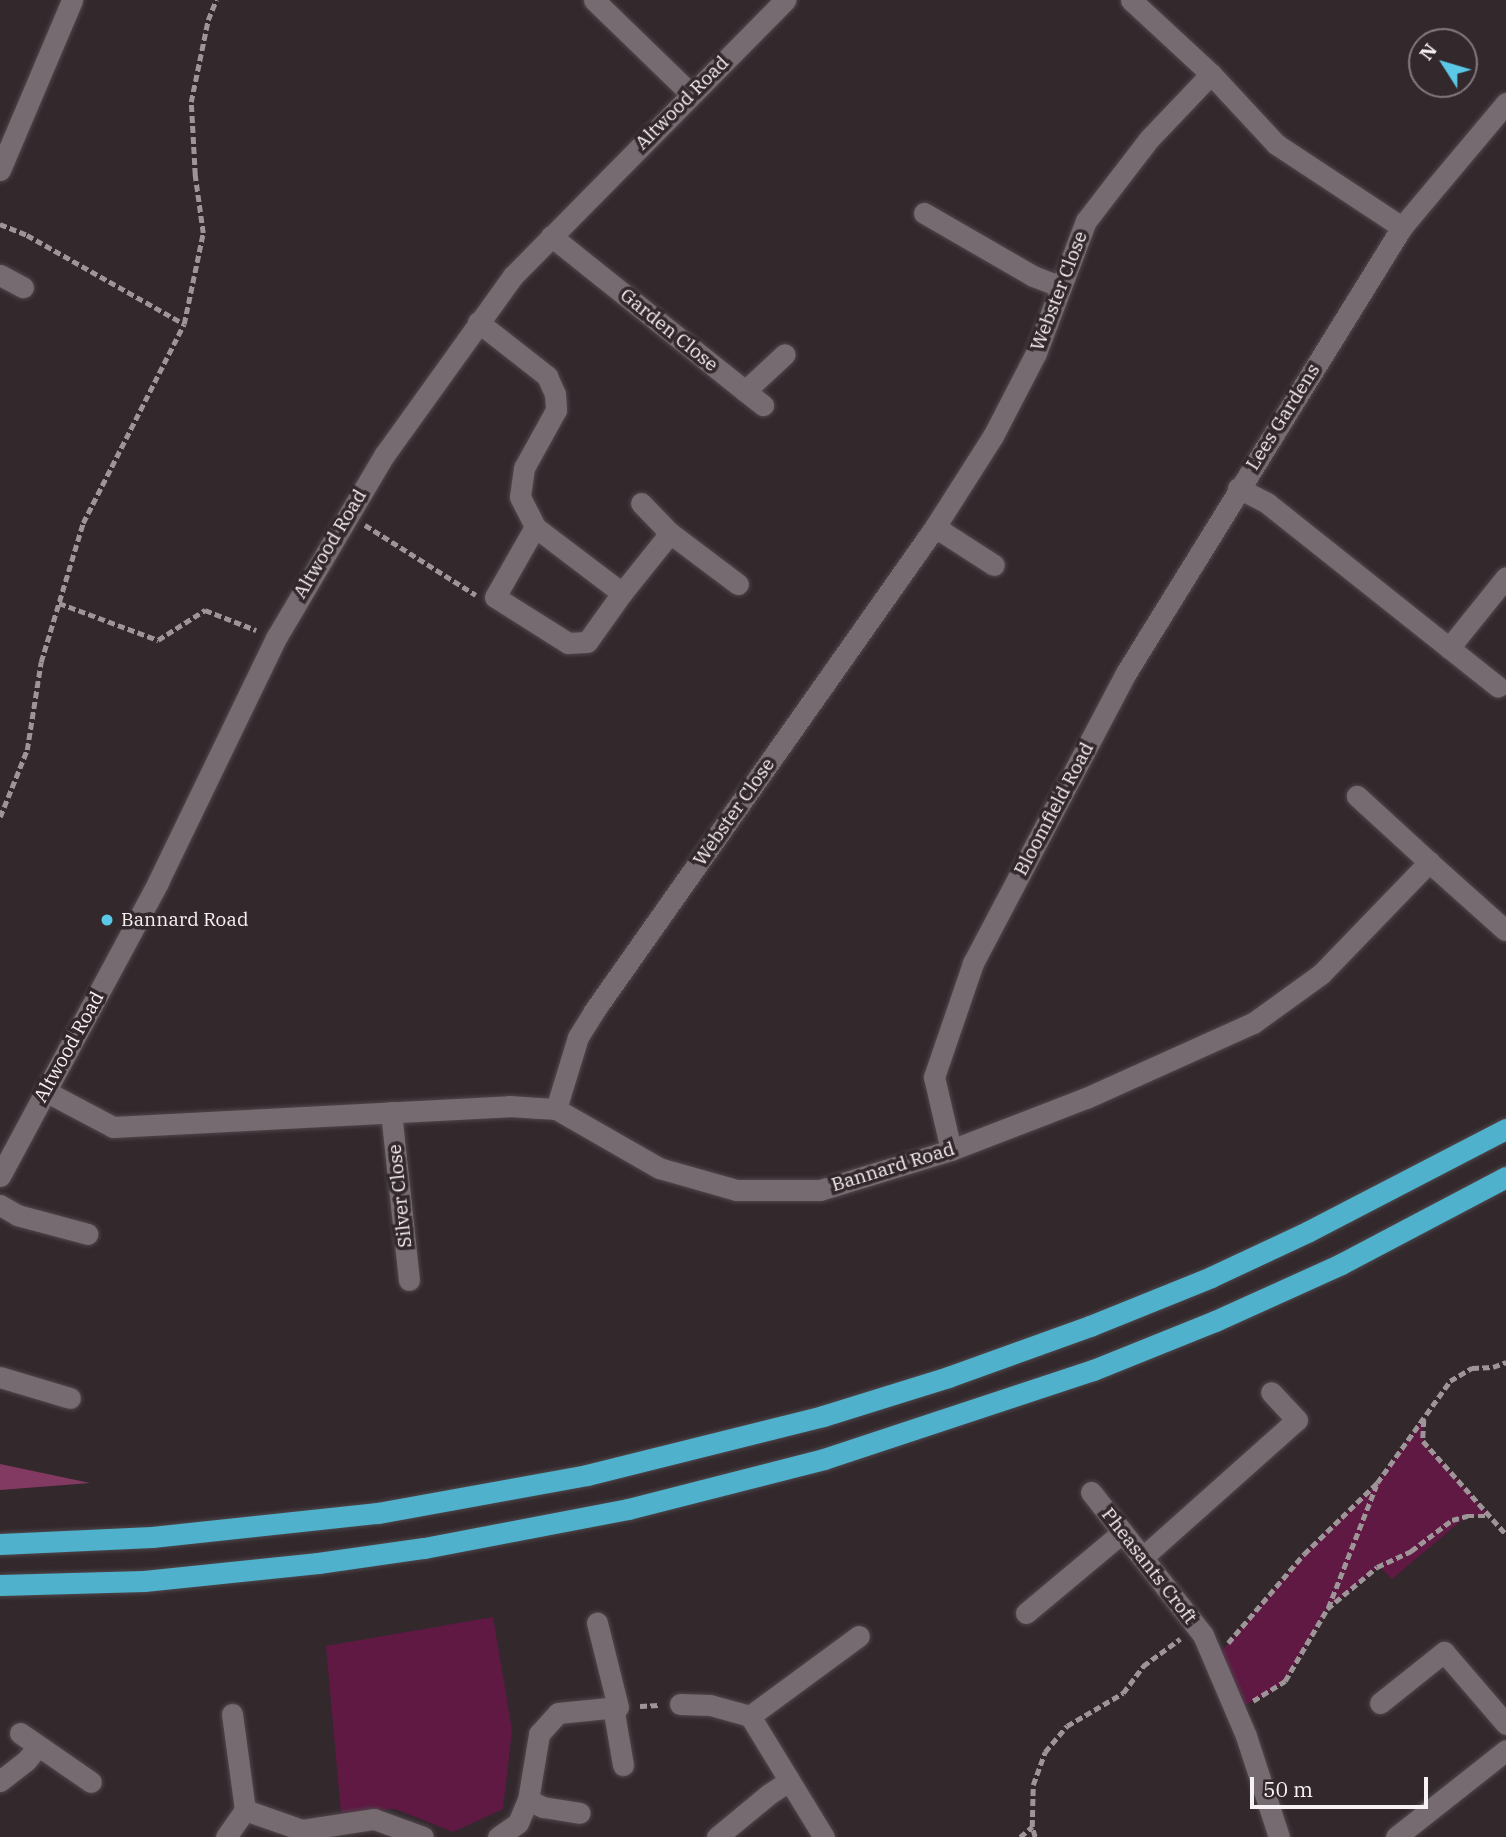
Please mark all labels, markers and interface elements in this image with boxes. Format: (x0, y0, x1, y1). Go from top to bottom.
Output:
north arrow (1408, 28, 1478, 98)
text: N (1414, 38, 1442, 65)
street label: Altwood Road (630, 51, 734, 155)
street label: Webster Close (1026, 228, 1092, 354)
street label: Garden Close (616, 284, 722, 376)
street label: Lees Gardens (1241, 360, 1325, 474)
street label: Altwood Road (289, 485, 371, 603)
street label: Bloomfield Road (1009, 739, 1099, 879)
street label: Webster Close (688, 754, 780, 870)
place label: Bannard Road (121, 909, 248, 931)
marker: Bannard Road (99, 912, 115, 928)
street label: Altwood Road (29, 988, 109, 1106)
street label: Bannard Road (829, 1137, 957, 1197)
street label: Silver Close (383, 1143, 417, 1249)
street label: Pheasants Croft (1097, 1503, 1201, 1629)
scale bar (1254, 1764, 1432, 1808)
text: 50 m (1263, 1775, 1313, 1803)

